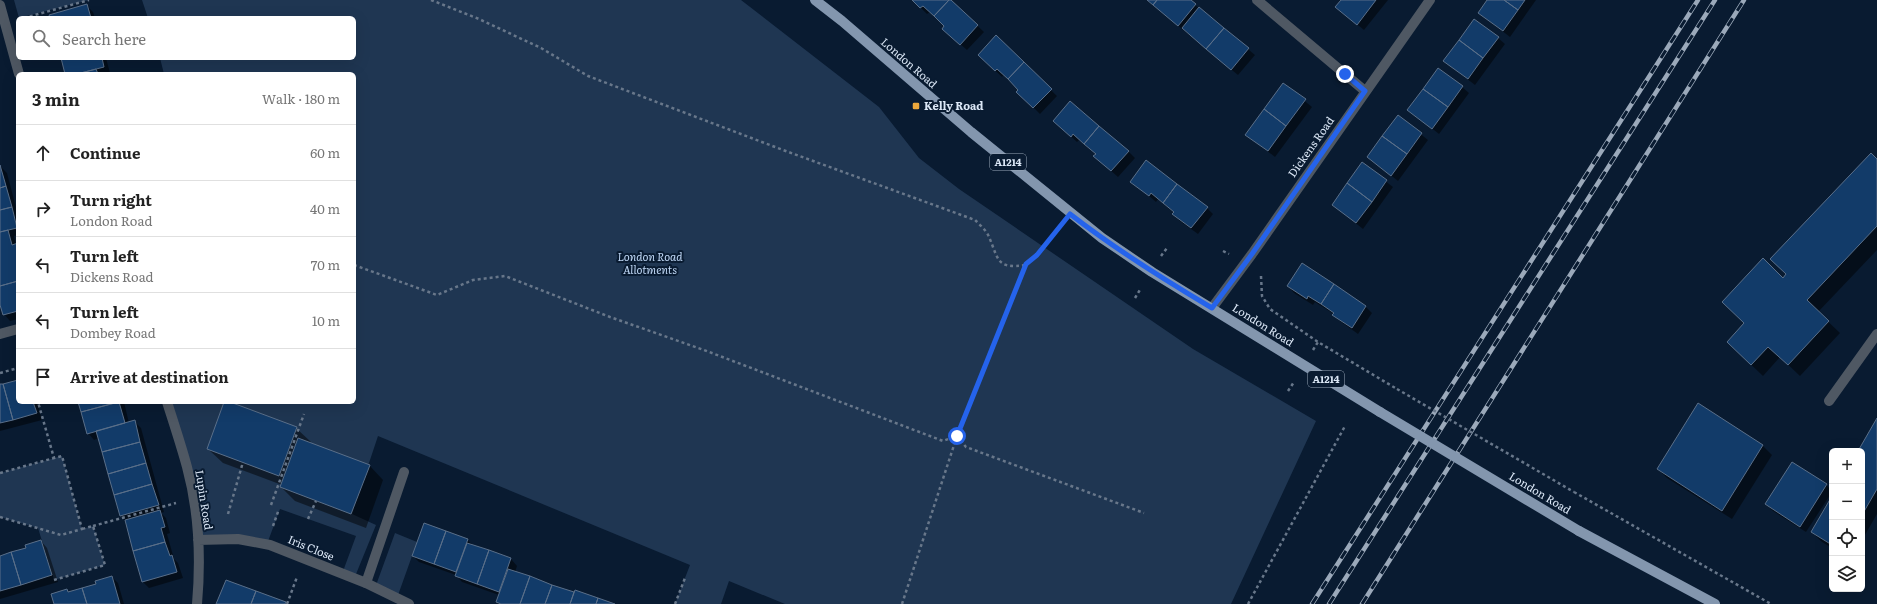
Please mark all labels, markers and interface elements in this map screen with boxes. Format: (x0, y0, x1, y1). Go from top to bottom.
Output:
search box (16, 16, 356, 60)
icon: search (30, 27, 52, 49)
text: Search here (62, 27, 146, 50)
street label: London Road (878, 33, 941, 91)
route end (1336, 65, 1354, 83)
text: 3 min (32, 86, 80, 111)
text: Walk · 180 m (262, 89, 340, 108)
place label: Kelly Road (924, 97, 984, 113)
marker: Kelly Road (911, 101, 921, 111)
street label: Dickens Road (1283, 113, 1337, 180)
text: Continue (70, 141, 140, 164)
icon: ahead (32, 142, 54, 164)
text: 60 m (310, 143, 340, 162)
road number: A1214 (990, 154, 1026, 170)
text: Turn right (70, 188, 152, 211)
icon: right (32, 198, 54, 220)
text: 40 m (310, 199, 340, 218)
text: London Road (70, 211, 152, 230)
text: Turn left (70, 244, 139, 267)
park label: London Road Allotments (617, 248, 683, 277)
icon: left (32, 254, 54, 276)
text: 70 m (311, 255, 340, 274)
text: Dickens Road (70, 267, 154, 286)
street label: London Road (1230, 299, 1298, 350)
text: Turn left (70, 300, 139, 323)
icon: left (32, 310, 54, 332)
text: 10 m (312, 311, 340, 330)
text: Dombey Road (70, 323, 156, 342)
text: Arrive at destination (70, 365, 229, 388)
icon: arrive (32, 366, 54, 388)
road number: A1214 (1308, 371, 1344, 387)
route start (948, 427, 966, 445)
map controls (1829, 448, 1865, 592)
button: + (1829, 448, 1865, 484)
street label: London Road (1507, 467, 1575, 517)
street label: Lupin Road (192, 469, 218, 531)
button: − (1829, 484, 1865, 520)
button: locate (1829, 520, 1865, 556)
street label: Iris Close (286, 531, 337, 564)
button: layers (1829, 556, 1865, 592)

